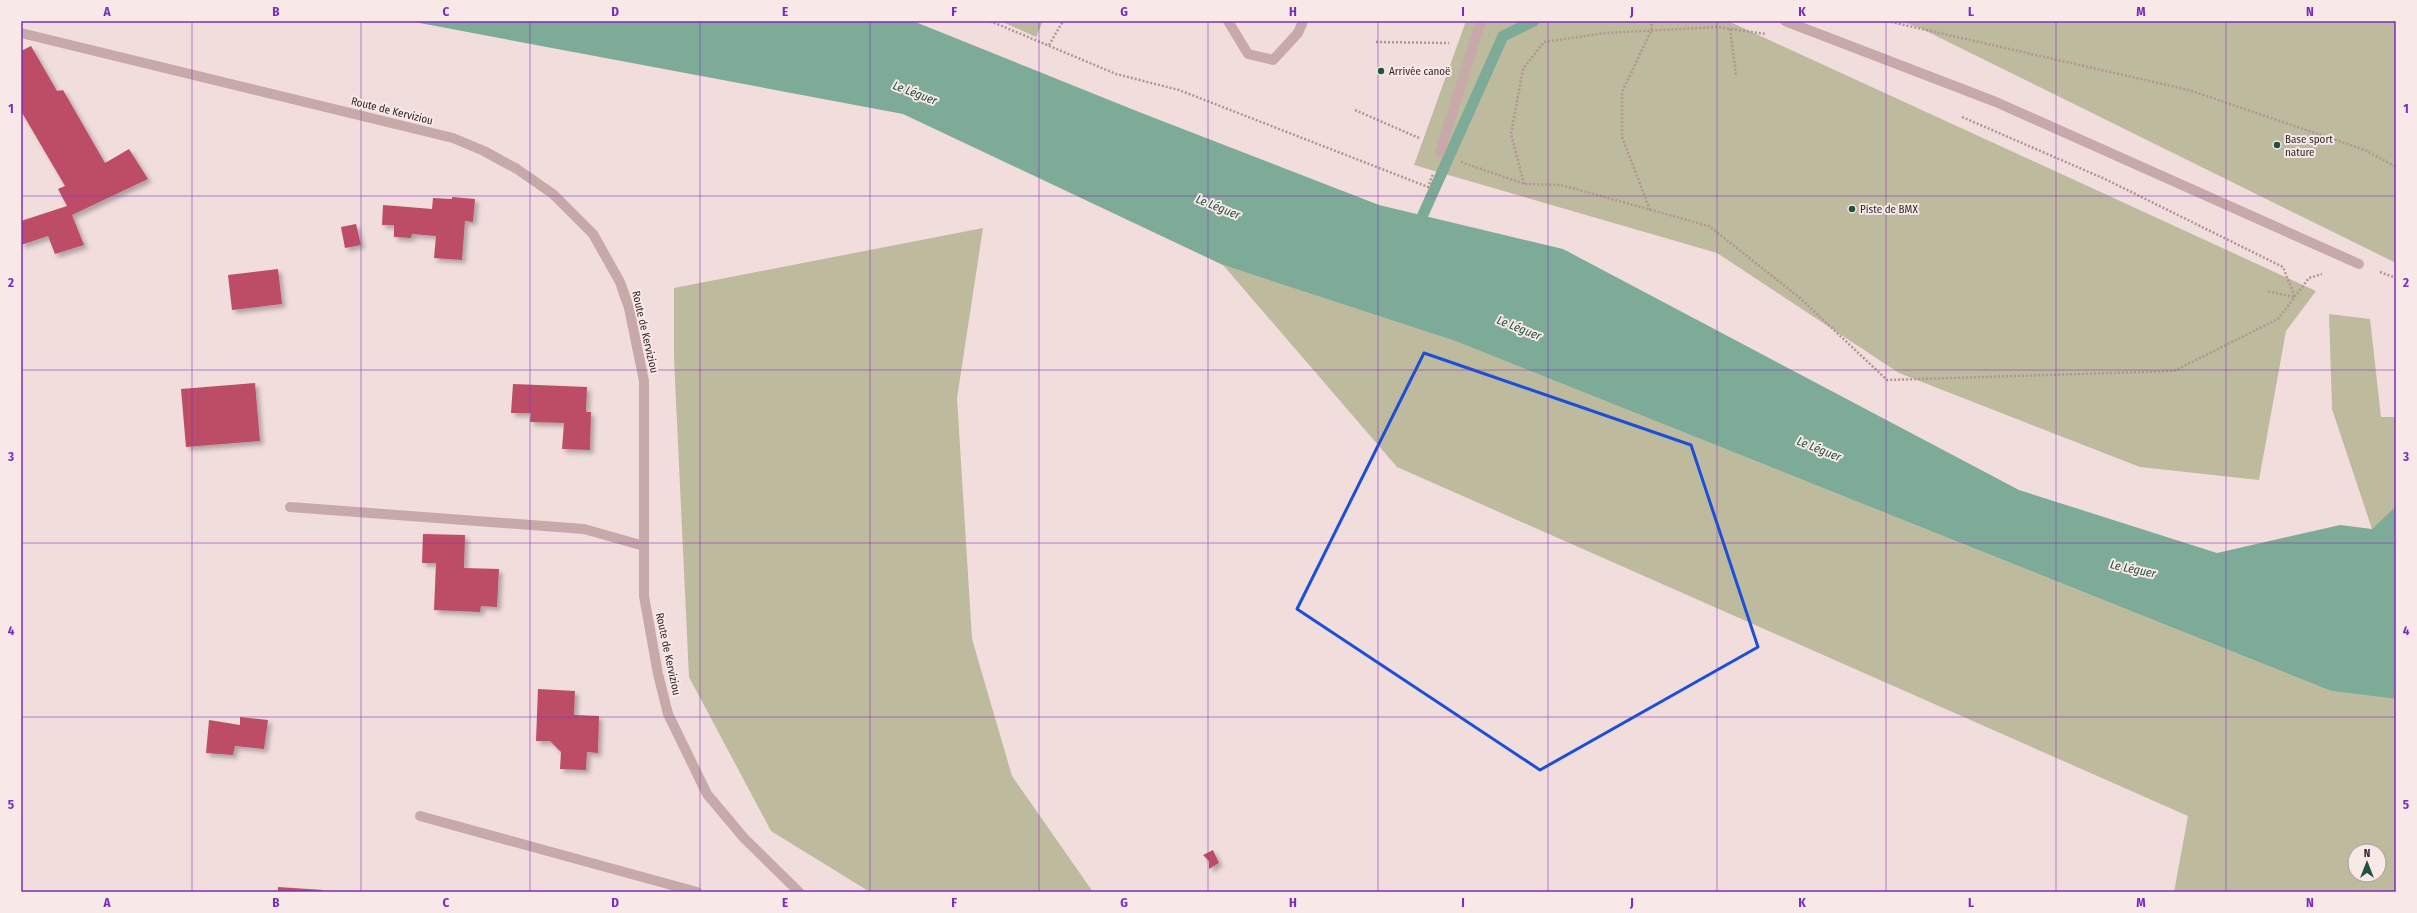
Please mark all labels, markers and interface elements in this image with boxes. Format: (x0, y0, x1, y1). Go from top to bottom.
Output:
text: A (102, 4, 111, 19)
text: B (272, 4, 280, 19)
text: C (443, 4, 450, 19)
text: D (611, 4, 619, 19)
text: E (782, 4, 788, 19)
text: F (951, 4, 957, 19)
text: G (1120, 4, 1128, 19)
text: H (1289, 4, 1297, 19)
text: I (1461, 4, 1465, 19)
text: J (1629, 4, 1634, 19)
text: K (1798, 4, 1806, 19)
text: L (1968, 4, 1974, 19)
text: M (2136, 4, 2146, 19)
text: N (2306, 4, 2314, 19)
place label: Arrivée canoë (1389, 65, 1451, 78)
marker: Arrivée canoë (1376, 66, 1386, 76)
water label: Le Léguer (891, 78, 940, 108)
street label: Route de Kerviziou (350, 95, 434, 127)
text: 1 (8, 101, 14, 116)
text: 1 (2403, 101, 2409, 116)
place label: Base sport nature (2285, 133, 2333, 159)
marker: Base sport nature (2272, 140, 2282, 150)
water label: Le Léguer (1194, 192, 1243, 223)
place label: Piste de BMX (1860, 203, 1918, 216)
marker: Piste de BMX (1847, 204, 1857, 214)
text: 2 (7, 275, 14, 290)
text: 2 (2402, 275, 2409, 290)
street label: Route de Kerviziou (629, 290, 661, 374)
water label: Le Léguer (1495, 313, 1544, 344)
water label: Le Léguer (1795, 434, 1844, 465)
text: 3 (7, 449, 14, 464)
text: 3 (2402, 449, 2409, 464)
water label: Le Léguer (2109, 557, 2158, 581)
street label: Route de Kerviziou (653, 612, 683, 696)
text: 4 (8, 623, 15, 638)
text: 4 (2403, 623, 2410, 638)
text: 5 (8, 797, 14, 812)
text: 5 (2403, 797, 2409, 812)
north arrow (2347, 843, 2387, 883)
text: N (2364, 847, 2370, 860)
text: A (102, 895, 111, 910)
text: B (272, 895, 280, 910)
text: C (443, 895, 450, 910)
text: D (611, 895, 619, 910)
text: E (782, 895, 788, 910)
text: F (951, 895, 957, 910)
text: G (1120, 895, 1128, 910)
text: H (1289, 895, 1297, 910)
text: I (1461, 895, 1465, 910)
text: J (1629, 895, 1634, 910)
text: K (1798, 895, 1806, 910)
text: L (1968, 895, 1974, 910)
text: M (2136, 895, 2146, 910)
text: N (2306, 895, 2314, 910)

